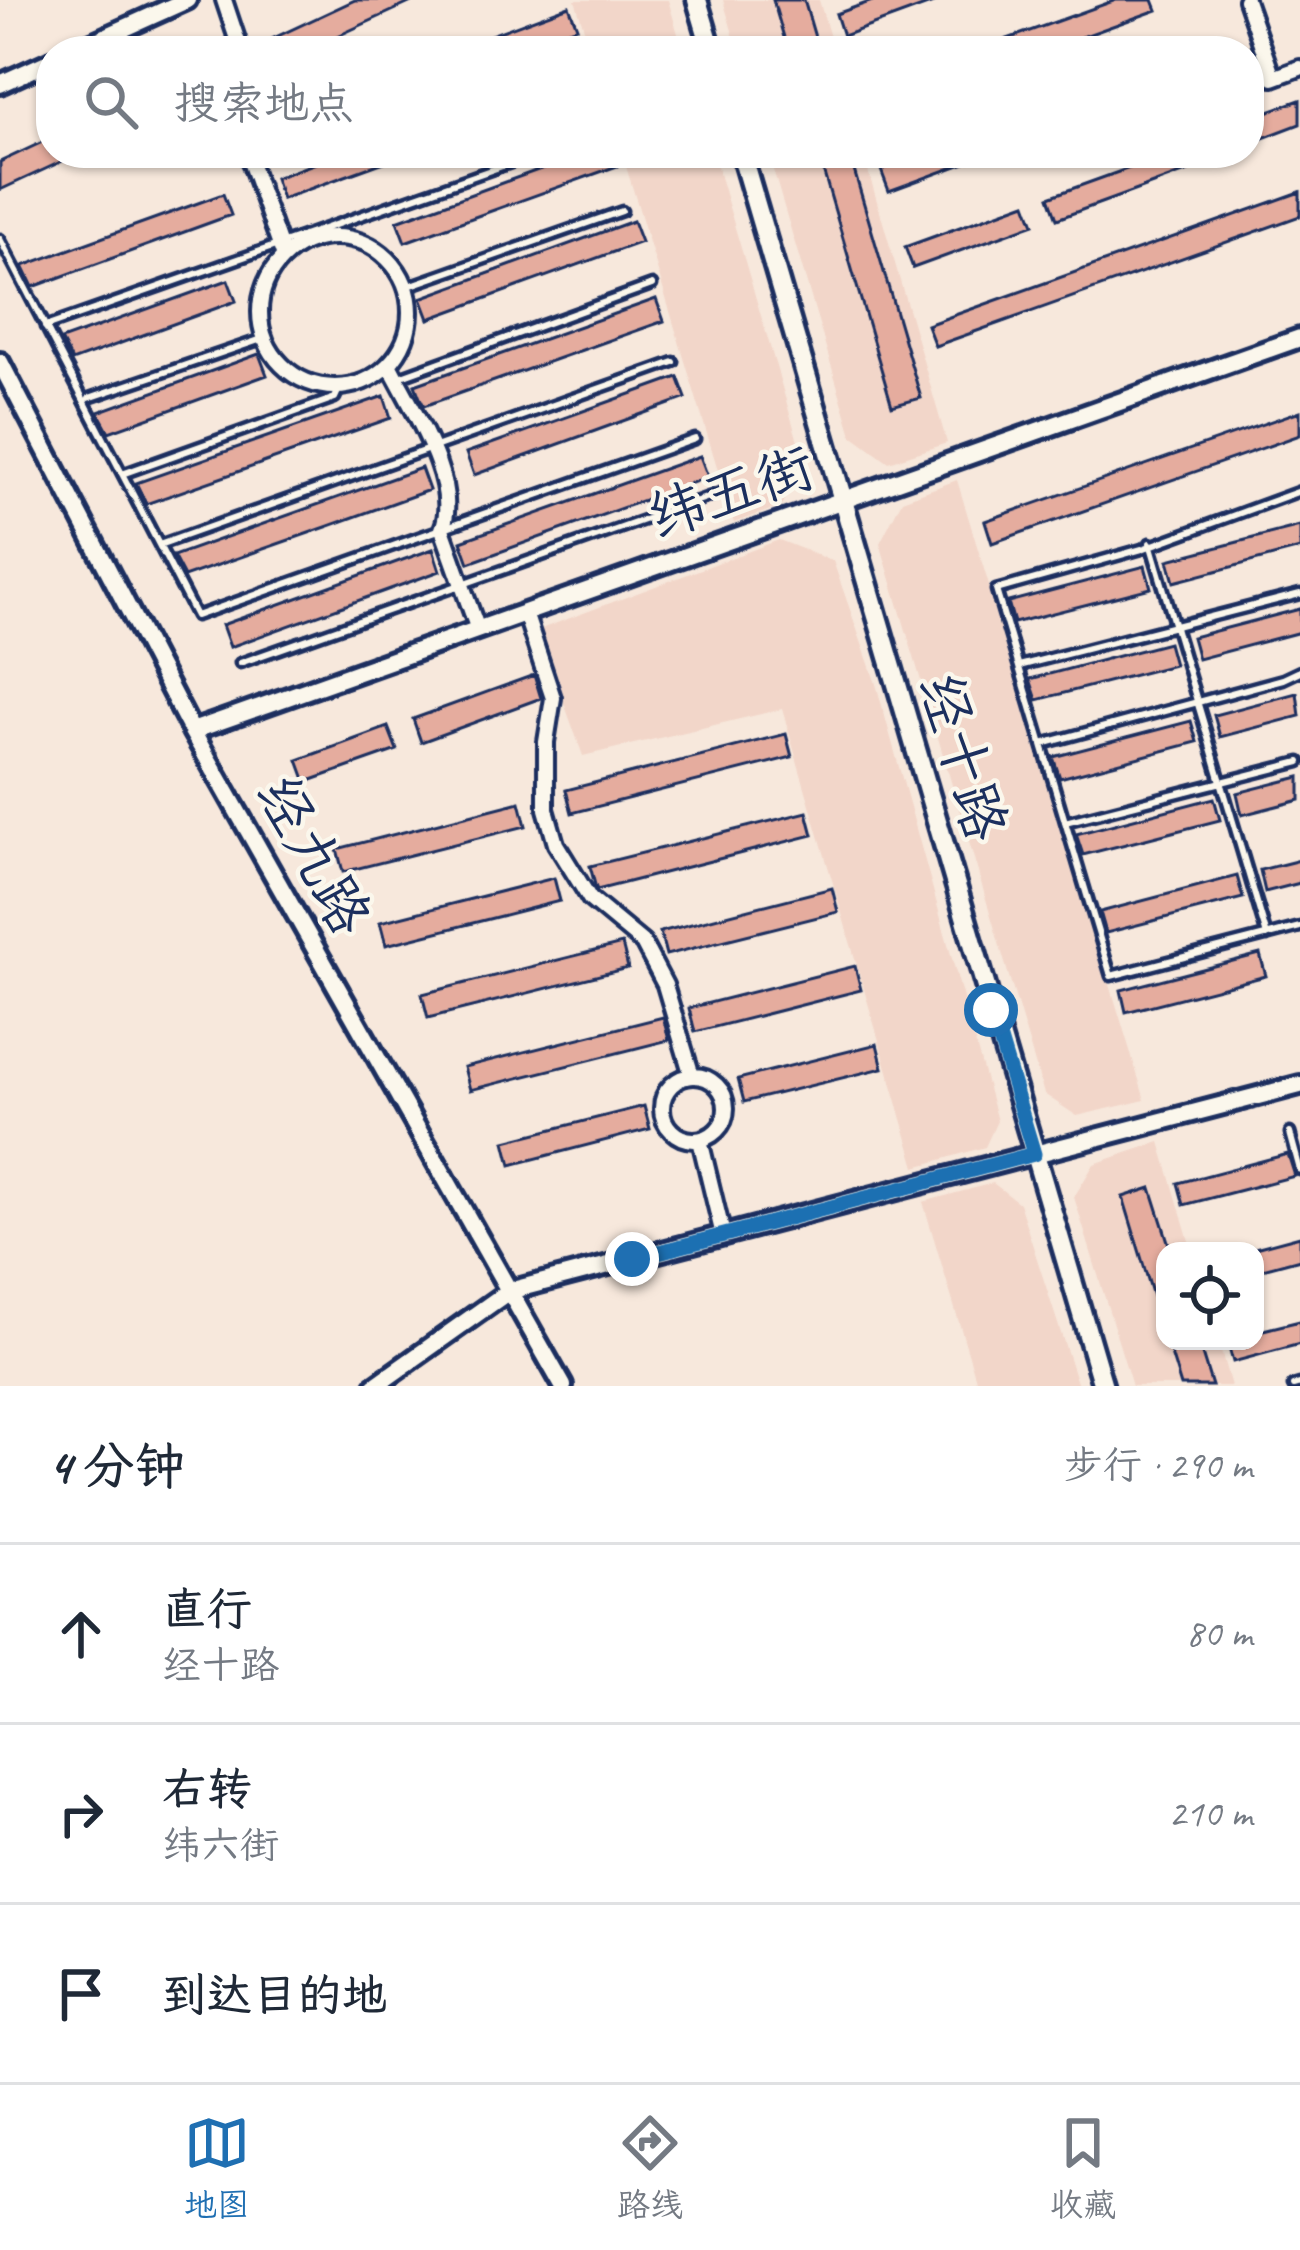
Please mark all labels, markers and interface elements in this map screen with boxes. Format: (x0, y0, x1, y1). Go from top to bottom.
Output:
search box (36, 36, 1264, 168)
icon: search (78, 69, 144, 135)
text: 搜索地点 (174, 75, 354, 132)
street label: 纬五街 (638, 430, 824, 554)
street label: 经十路 (904, 665, 1022, 849)
street label: 经九路 (241, 763, 387, 947)
route start (964, 983, 1018, 1037)
route end (605, 1232, 659, 1286)
map controls (1156, 1242, 1264, 1350)
button: locate (1156, 1242, 1264, 1350)
text: 4 分钟 (48, 1434, 185, 1498)
text: 步行 · 290 m (1064, 1441, 1252, 1490)
text: 直行 (162, 1581, 252, 1638)
icon: ahead (48, 1601, 114, 1667)
text: 80 m (1186, 1609, 1252, 1658)
text: 经十路 (162, 1641, 279, 1690)
text: 右转 (162, 1761, 252, 1818)
icon: right (48, 1781, 114, 1847)
text: 210 m (1168, 1789, 1252, 1838)
text: 纬六街 (162, 1821, 279, 1870)
icon: arrive (48, 1961, 114, 2027)
text: 到达目的地 (162, 1967, 387, 2024)
tab: 地图 (184, 2110, 250, 2226)
tab: 路线 (617, 2110, 683, 2226)
tab: 收藏 (1050, 2110, 1116, 2226)

